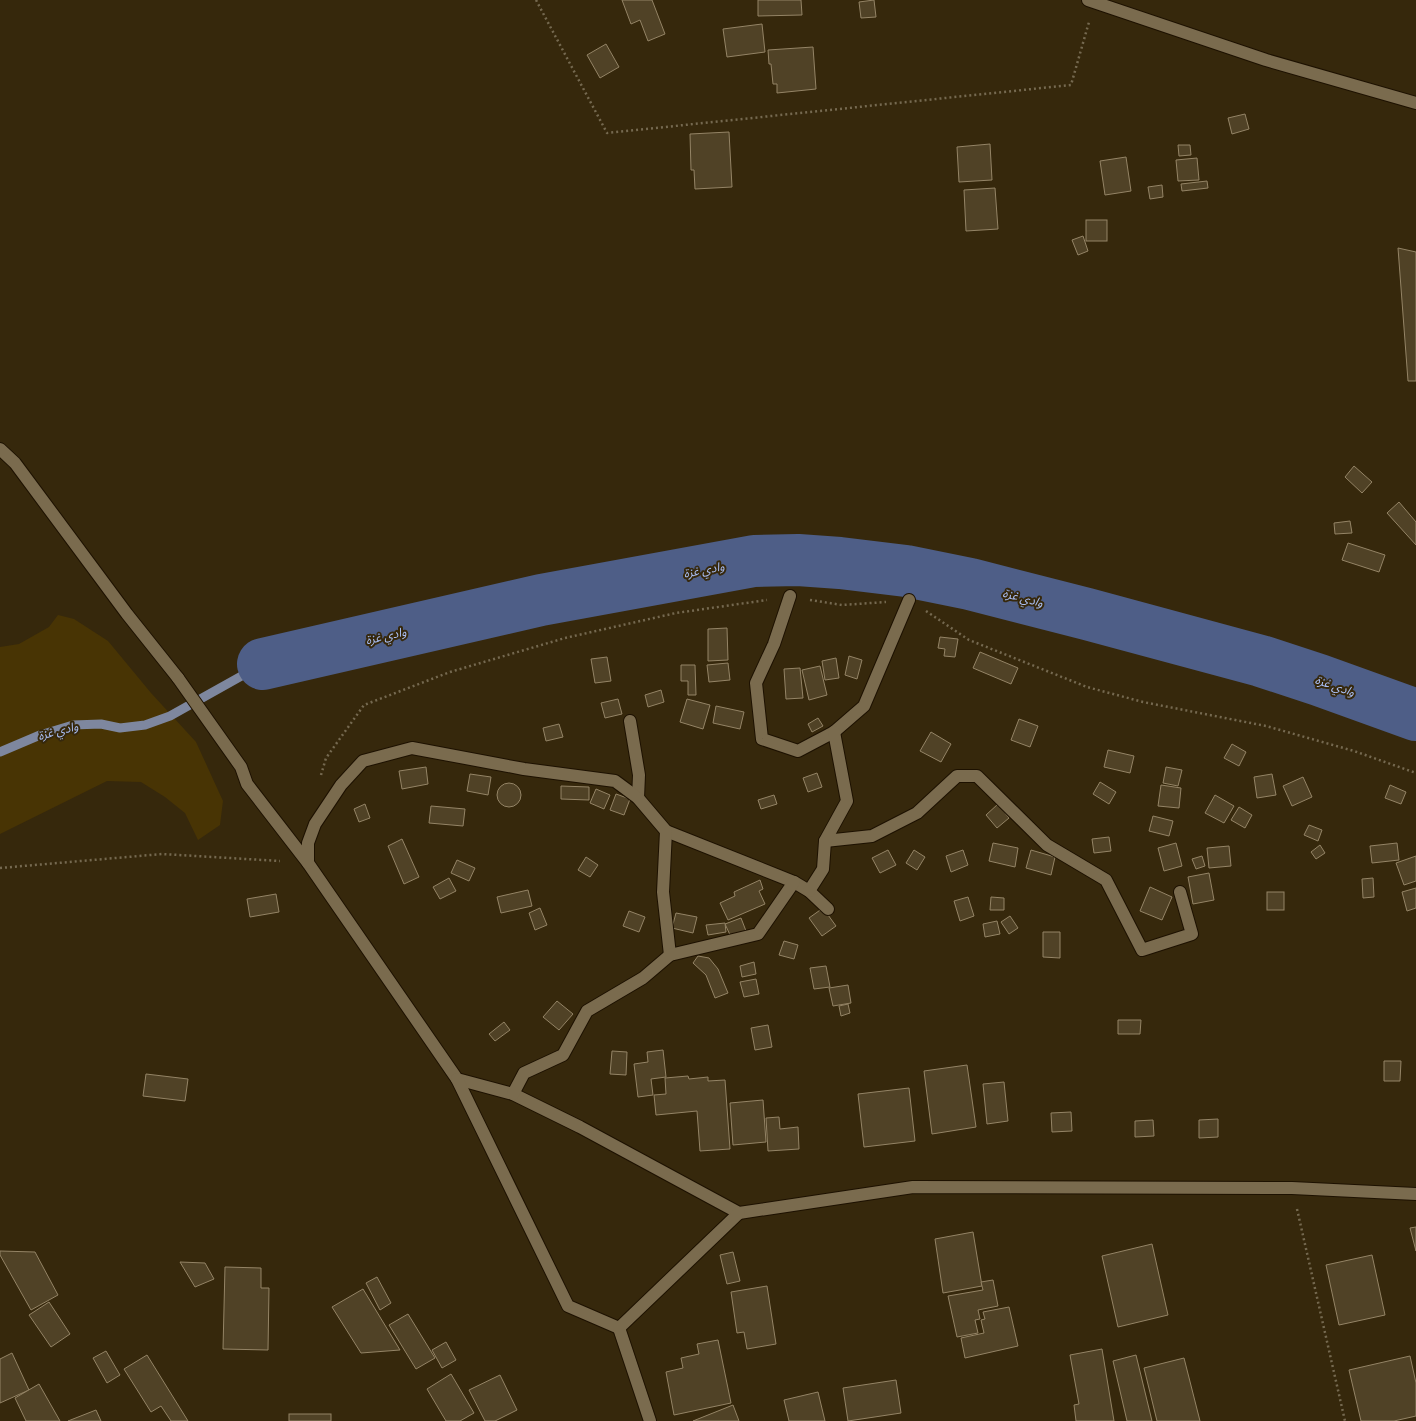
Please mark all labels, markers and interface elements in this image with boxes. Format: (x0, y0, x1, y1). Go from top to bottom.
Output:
water label: وادي غزة (682, 559, 727, 584)
water label: وادي غزة (1001, 586, 1045, 613)
water label: وادي غزة (364, 624, 409, 650)
water label: وادي غزة (1312, 673, 1357, 702)
water label: وادي غزة (36, 719, 81, 746)

